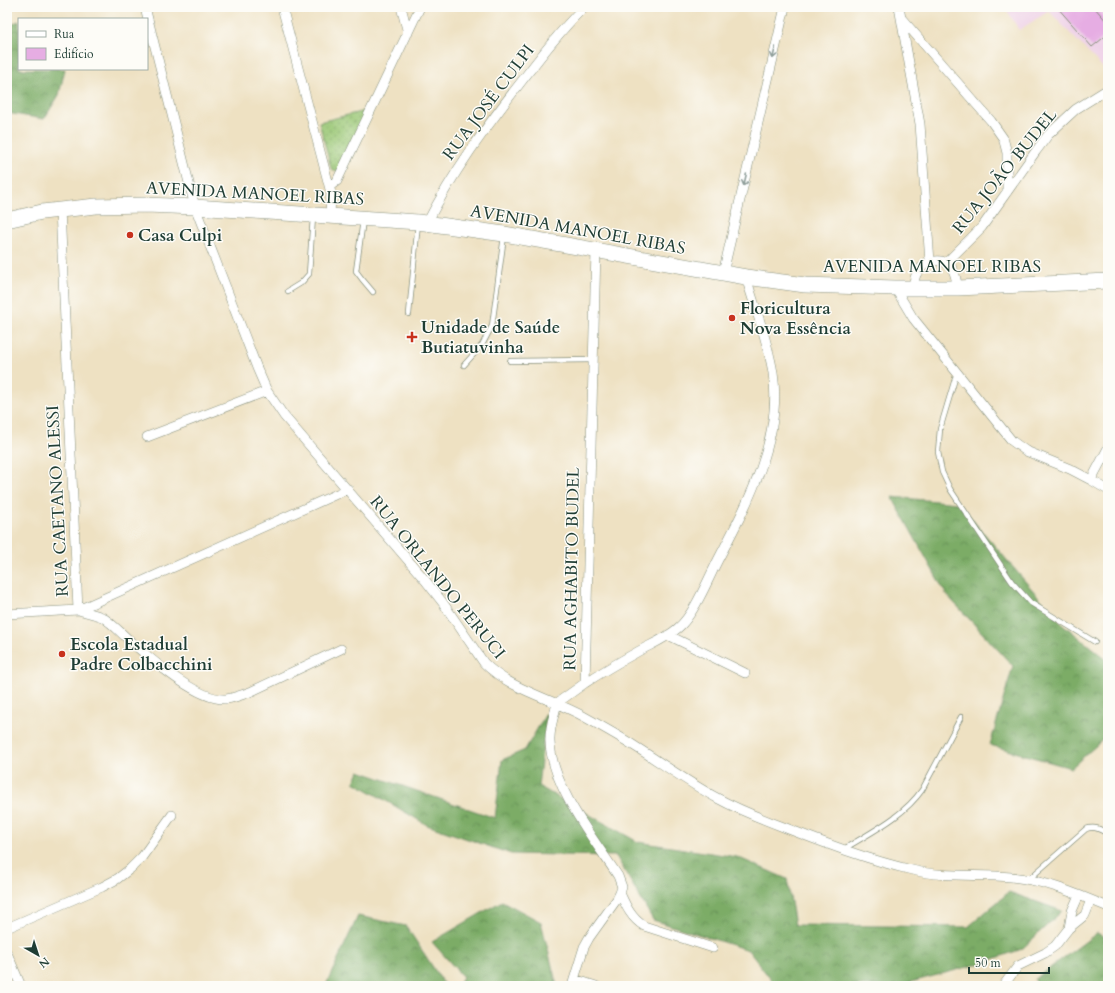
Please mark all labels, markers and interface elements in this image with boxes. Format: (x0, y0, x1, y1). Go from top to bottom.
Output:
legend (18, 18, 148, 70)
text: Rua (54, 26, 75, 42)
street label: RUA JOSÉ CULPI (437, 40, 540, 165)
text: Edifício (54, 46, 94, 62)
one-way arrow (770, 46, 778, 59)
street label: RUA JOÃO BUDEL (947, 104, 1062, 238)
one-way arrow (740, 173, 748, 186)
street label: AVENIDA MANOEL RIBAS (145, 176, 365, 211)
street label: AVENIDA MANOEL RIBAS (468, 199, 687, 260)
place label: Casa Culpi (138, 224, 222, 247)
marker: Casa Culpi (125, 230, 135, 240)
street label: AVENIDA MANOEL RIBAS (823, 255, 1041, 278)
place label: Floricultura Nova Essência (740, 297, 852, 340)
marker: Floricultura Nova Essência (727, 313, 737, 323)
place label: Unidade de Saúde Butiatuvinha (421, 316, 560, 359)
marker: Unidade de Saúde Butiatuvinha (406, 331, 418, 343)
street label: RUA CAETANO ALESSI (41, 404, 74, 597)
street label: RUA AGHABITO BUDEL (558, 466, 585, 671)
street label: RUA ORLANDO PERUCI (365, 491, 511, 664)
place label: Escola Estadual Padre Colbacchini (70, 633, 212, 676)
marker: Escola Estadual Padre Colbacchini (57, 649, 67, 659)
north arrow (18, 935, 58, 975)
scale bar (969, 949, 1049, 975)
text: N (35, 954, 52, 972)
text: 50 m (975, 955, 1002, 971)

